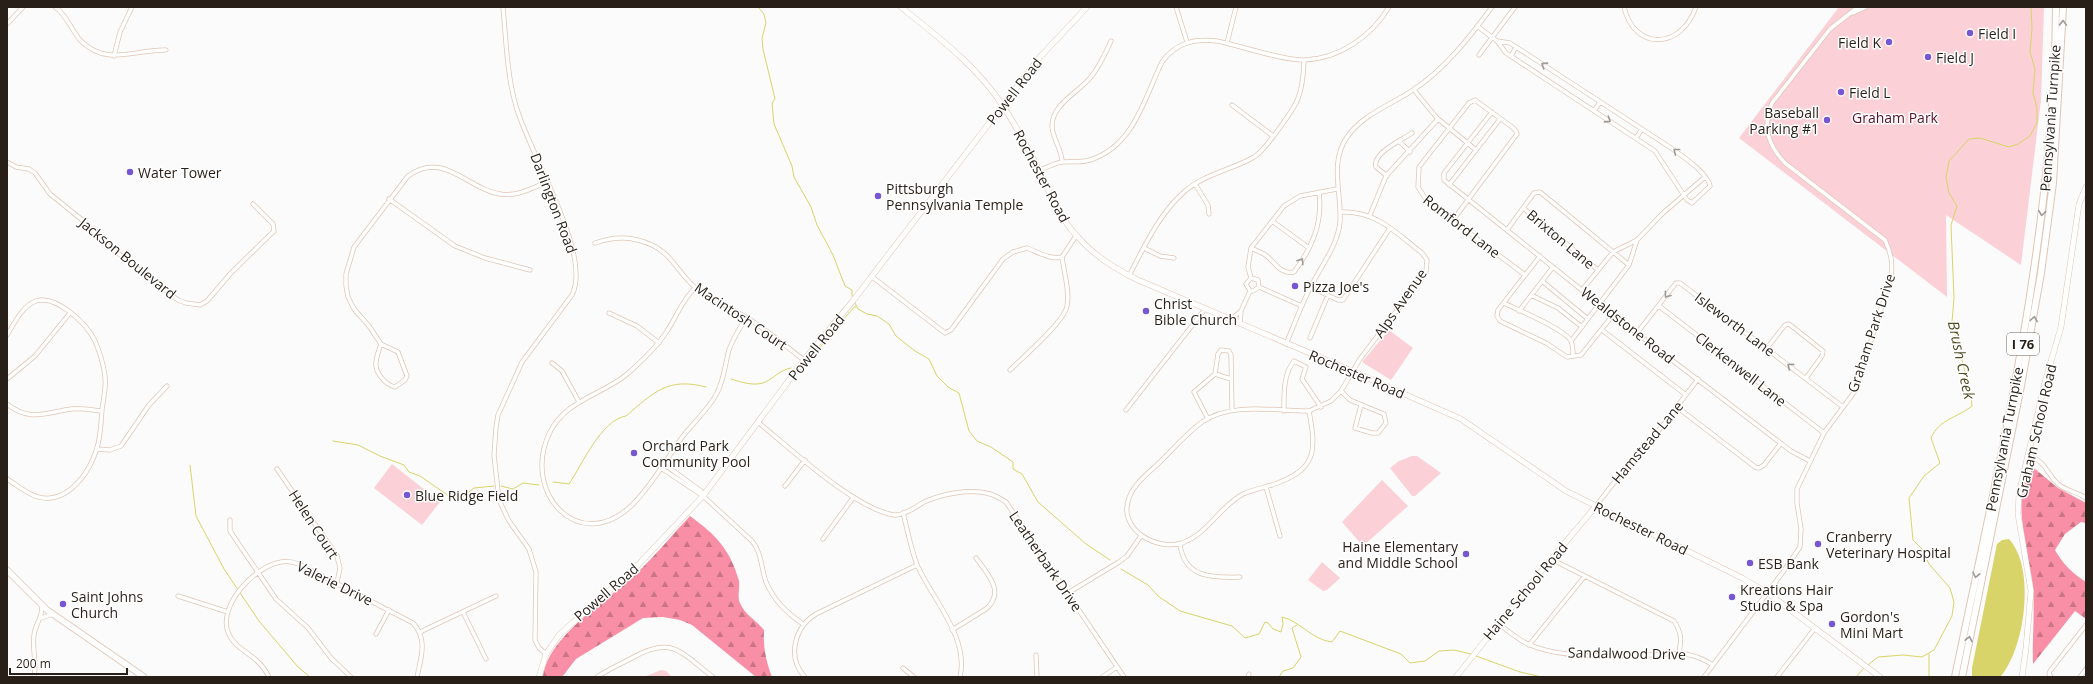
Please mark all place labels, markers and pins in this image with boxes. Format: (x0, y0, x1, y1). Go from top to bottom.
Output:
place label: Field I (1978, 24, 2016, 43)
marker: Field I (1965, 28, 1975, 38)
place label: Field K (1838, 33, 1881, 52)
marker: Field K (1884, 37, 1894, 47)
place label: Field J (1936, 48, 1974, 67)
marker: Field J (1923, 52, 1933, 62)
place label: Field L (1849, 83, 1891, 102)
marker: Field L (1836, 87, 1846, 97)
place label: Baseball Parking #1 (1749, 103, 1819, 138)
marker: Baseball Parking #1 (1822, 115, 1832, 125)
place label: Water Tower (138, 163, 222, 182)
marker: Water Tower (125, 167, 135, 177)
place label: Pittsburgh Pennsylvania Temple (886, 179, 1024, 214)
marker: Pittsburgh Pennsylvania Temple (873, 191, 883, 201)
place label: Pizza Joe's (1303, 277, 1370, 296)
marker: Pizza Joe's (1290, 281, 1300, 291)
place label: Christ Bible Church (1154, 294, 1237, 329)
marker: Christ Bible Church (1141, 306, 1151, 316)
place label: Orchard Park Community Pool (642, 436, 750, 471)
marker: Orchard Park Community Pool (629, 448, 639, 458)
place label: Blue Ridge Field (415, 486, 518, 505)
marker: Blue Ridge Field (402, 490, 412, 500)
place label: Cranberry Veterinary Hospital (1826, 527, 1951, 562)
place label: Haine Elementary and Middle School (1338, 537, 1459, 572)
marker: Cranberry Veterinary Hospital (1813, 539, 1823, 549)
marker: Haine Elementary and Middle School (1461, 549, 1471, 559)
place label: ESB Bank (1758, 554, 1820, 573)
marker: ESB Bank (1745, 558, 1755, 568)
place label: Kreations Hair Studio & Spa (1740, 580, 1833, 615)
place label: Saint Johns Church (71, 587, 144, 622)
marker: Kreations Hair Studio & Spa (1727, 592, 1737, 602)
marker: Saint Johns Church (58, 599, 68, 609)
place label: Gordon's Mini Mart (1840, 607, 1903, 642)
marker: Gordon's Mini Mart (1827, 619, 1837, 629)

